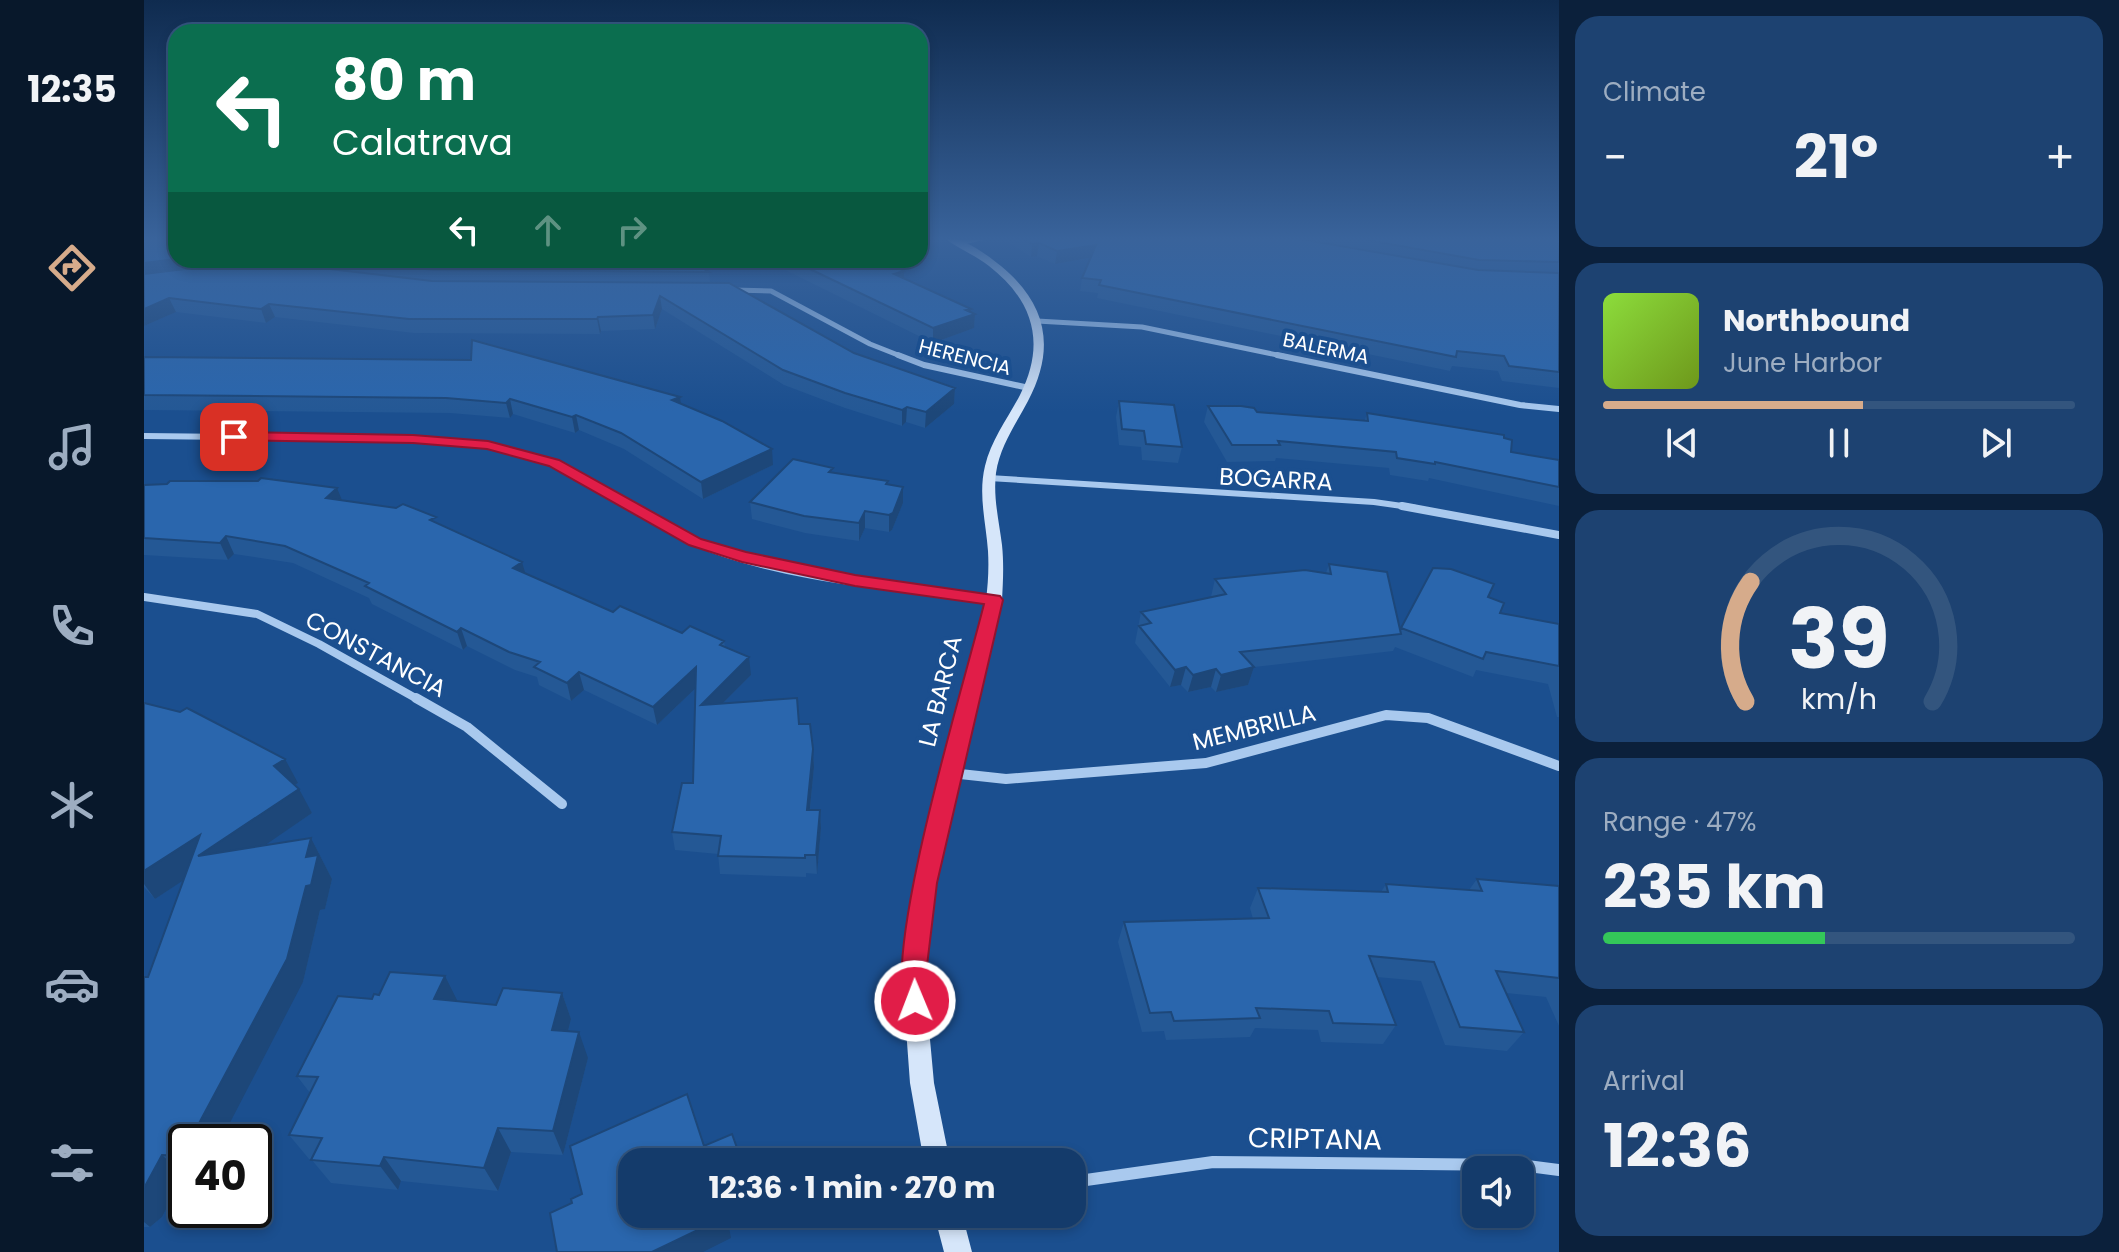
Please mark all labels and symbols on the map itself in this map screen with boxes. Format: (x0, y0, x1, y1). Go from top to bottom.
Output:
street label: BALERMA (1280, 325, 1372, 371)
street label: HERENCIA (916, 332, 1014, 382)
pin (200, 403, 268, 471)
street label: BOGARRA (1218, 460, 1334, 498)
street label: CONSTANCIA (300, 603, 452, 705)
street label: LA BARCA (910, 632, 970, 750)
street label: MEMBRILLA (1189, 696, 1319, 758)
position arrow (873, 959, 957, 1043)
street label: CRIPTANA (1248, 1118, 1382, 1160)
speed limit sign: 40 (168, 1124, 272, 1228)

